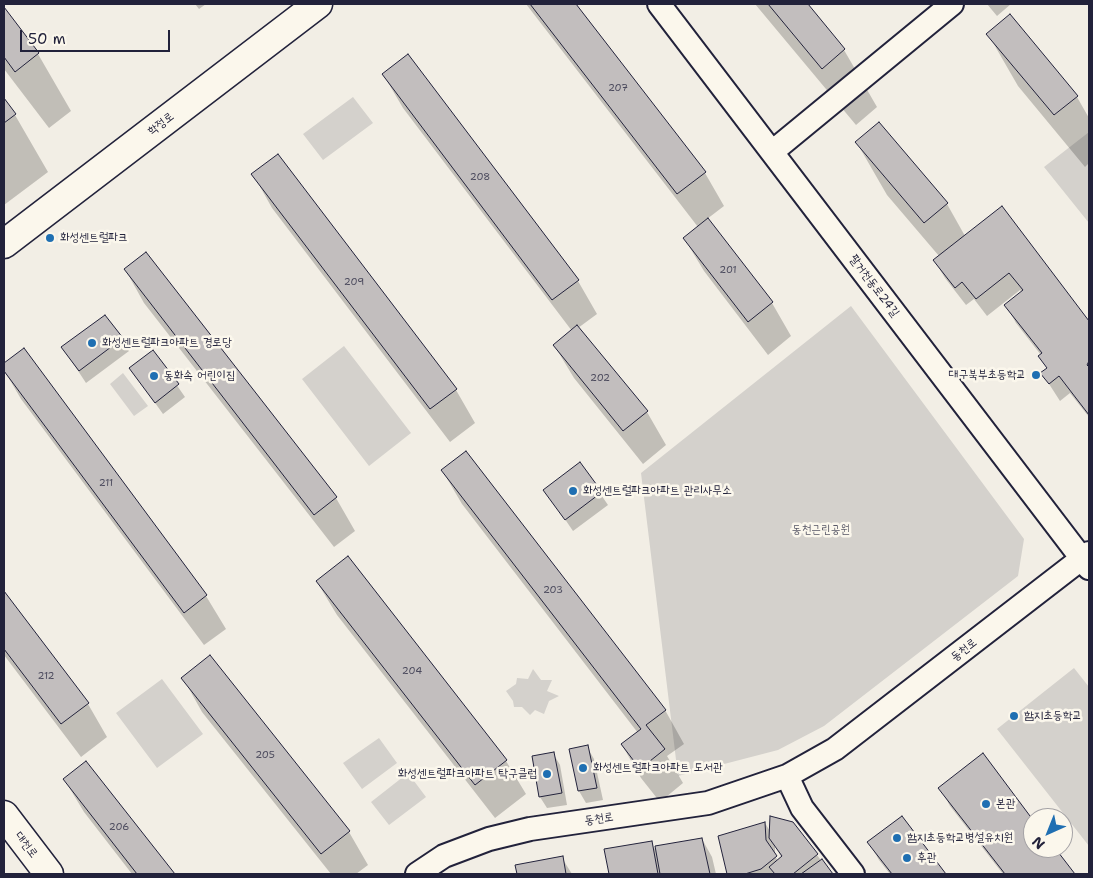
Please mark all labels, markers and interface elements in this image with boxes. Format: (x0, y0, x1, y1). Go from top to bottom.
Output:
scale bar (22, 20, 172, 52)
text: 50 m (28, 29, 66, 49)
house number: 207 (608, 82, 628, 94)
street label: 학정로 (145, 110, 177, 138)
house number: 208 (470, 171, 490, 183)
place label: 화성센트럴파크 (60, 231, 128, 245)
marker: 화성센트럴파크 (44, 232, 56, 244)
street label: 팔거천동로24길 (846, 252, 902, 320)
house number: 201 (719, 264, 737, 276)
house number: 209 (344, 276, 364, 288)
place label: 화성센트럴파크아파트 경로당 (102, 336, 232, 350)
marker: 화성센트럴파크아파트 경로당 (86, 337, 98, 349)
place label: 대구북부초등학교 (949, 368, 1026, 382)
place label: 동화속 어린이집 (164, 369, 236, 383)
marker: 대구북부초등학교 (1030, 369, 1042, 381)
marker: 동화속 어린이집 (148, 370, 160, 382)
house number: 202 (590, 372, 610, 384)
house number: 211 (99, 477, 113, 489)
place label: 화성센트럴파크아파트 관리사무소 (583, 484, 732, 498)
marker: 화성센트럴파크아파트 관리사무소 (567, 485, 579, 497)
park label: 동천근린공원 (792, 523, 850, 537)
house number: 203 (543, 584, 563, 596)
street label: 동천로 (948, 635, 980, 665)
house number: 204 (402, 665, 422, 677)
house number: 212 (37, 670, 55, 682)
place label: 함지초등학교 (1024, 709, 1082, 723)
marker: 함지초등학교 (1008, 710, 1020, 722)
house number: 205 (255, 749, 275, 761)
place label: 화성센트럴파크아파트 도서관 (593, 761, 723, 775)
marker: 화성센트럴파크아파트 도서관 (577, 762, 589, 774)
place label: 화성센트럴파크아파트 탁구클럽 (398, 767, 537, 781)
marker: 화성센트럴파크아파트 탁구클럽 (541, 768, 553, 780)
place label: 본관 (996, 797, 1015, 811)
marker: 본관 (980, 798, 992, 810)
north arrow (1023, 808, 1073, 858)
street label: 동천로 (584, 810, 614, 828)
house number: 206 (109, 821, 129, 833)
street label: 대천로 (12, 829, 40, 861)
place label: 함지초등학교병설유치원 (907, 831, 1013, 845)
marker: 함지초등학교병설유치원 (891, 832, 903, 844)
text: N (1028, 833, 1049, 853)
place label: 후관 (917, 851, 936, 865)
marker: 후관 (901, 852, 913, 864)

